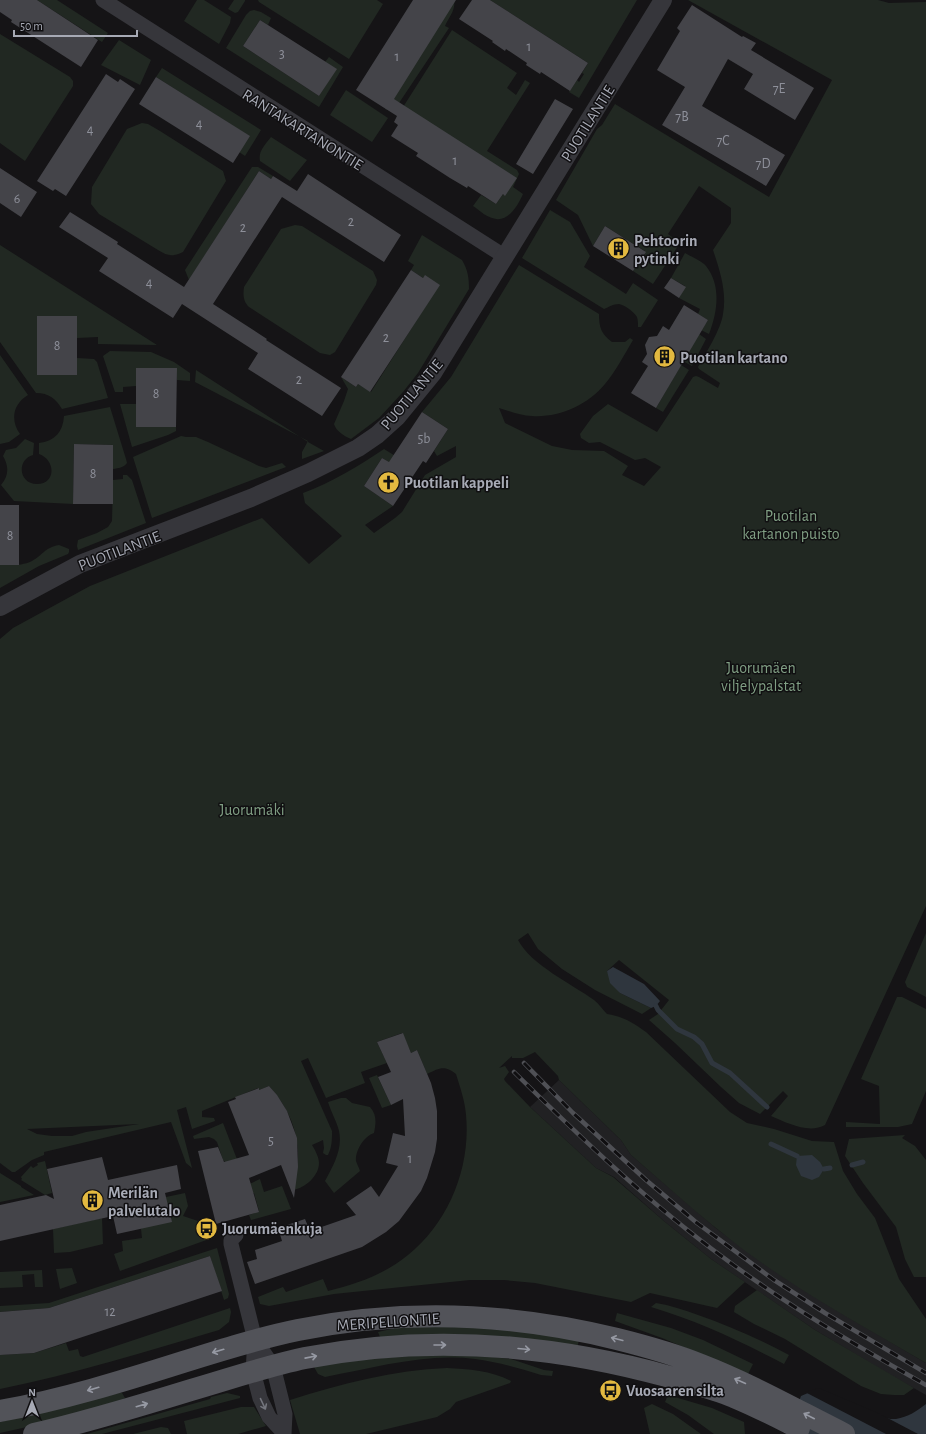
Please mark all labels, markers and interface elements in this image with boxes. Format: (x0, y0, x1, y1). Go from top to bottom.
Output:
scale bar (14, 12, 137, 38)
text: 50 m (20, 20, 43, 32)
house number: 1 (527, 40, 531, 54)
house number: 3 (279, 47, 285, 61)
house number: 1 (395, 50, 399, 64)
street label: PUOTILANTIE (558, 82, 618, 164)
house number: 7E (773, 82, 786, 96)
street label: RANTAKARTANONTIE (239, 86, 366, 174)
house number: 7B (675, 110, 689, 124)
house number: 4 (196, 117, 203, 131)
house number: 4 (87, 123, 94, 137)
house number: 7C (716, 134, 730, 148)
house number: 1 (453, 154, 457, 168)
house number: 7D (756, 157, 770, 171)
house number: 6 (14, 192, 20, 206)
house number: 2 (348, 215, 354, 229)
house number: 2 (240, 221, 246, 235)
place label: Pehtoorin pytinki (634, 233, 698, 268)
building icon: Pehtoorin pytinki (606, 236, 632, 262)
house number: 4 (146, 276, 153, 290)
house number: 2 (383, 331, 389, 345)
house number: 8 (54, 339, 60, 353)
building icon: Puotilan kartano (652, 344, 678, 370)
place label: Puotilan kartano (680, 350, 788, 366)
street label: PUOTILANTIE (378, 356, 446, 433)
house number: 2 (296, 373, 302, 387)
house number: 8 (153, 387, 159, 401)
house number: 5b (417, 432, 431, 446)
house number: 8 (90, 467, 96, 481)
church icon: Puotilan kappeli (375, 469, 401, 495)
place label: Puotilan kappeli (404, 475, 509, 491)
park label: Puotilan kartanon puisto (742, 508, 840, 542)
street label: PUOTILANTIE (76, 528, 163, 574)
house number: 8 (7, 529, 13, 543)
park label: Juorumäen viljelypalstat (721, 660, 801, 695)
park label: Juorumäki (219, 802, 285, 818)
house number: 5 (268, 1134, 274, 1148)
house number: 1 (408, 1152, 412, 1166)
place label: Merilän palvelutalo (108, 1185, 180, 1219)
building icon: Merilän palvelutalo (79, 1188, 105, 1214)
bus stop icon: Juorumäenkuja (193, 1215, 219, 1241)
place label: Juorumäenkuja (222, 1221, 323, 1238)
house number: 12 (104, 1305, 116, 1319)
street label: MERIPELLONTIE (336, 1310, 440, 1334)
one-way arrow (611, 1335, 624, 1342)
one-way arrow (433, 1341, 446, 1348)
one-way arrow (517, 1345, 530, 1352)
one-way arrow (212, 1348, 225, 1355)
one-way arrow (304, 1353, 317, 1361)
bus stop icon: Vuosaaren silta (598, 1377, 624, 1403)
one-way arrow (734, 1377, 746, 1384)
north arrow (12, 1382, 52, 1422)
place label: Vuosaaren silta (626, 1383, 724, 1399)
one-way arrow (87, 1386, 100, 1393)
text: N (28, 1387, 36, 1398)
one-way arrow (260, 1398, 267, 1410)
one-way arrow (136, 1401, 149, 1408)
one-way arrow (803, 1412, 815, 1419)

